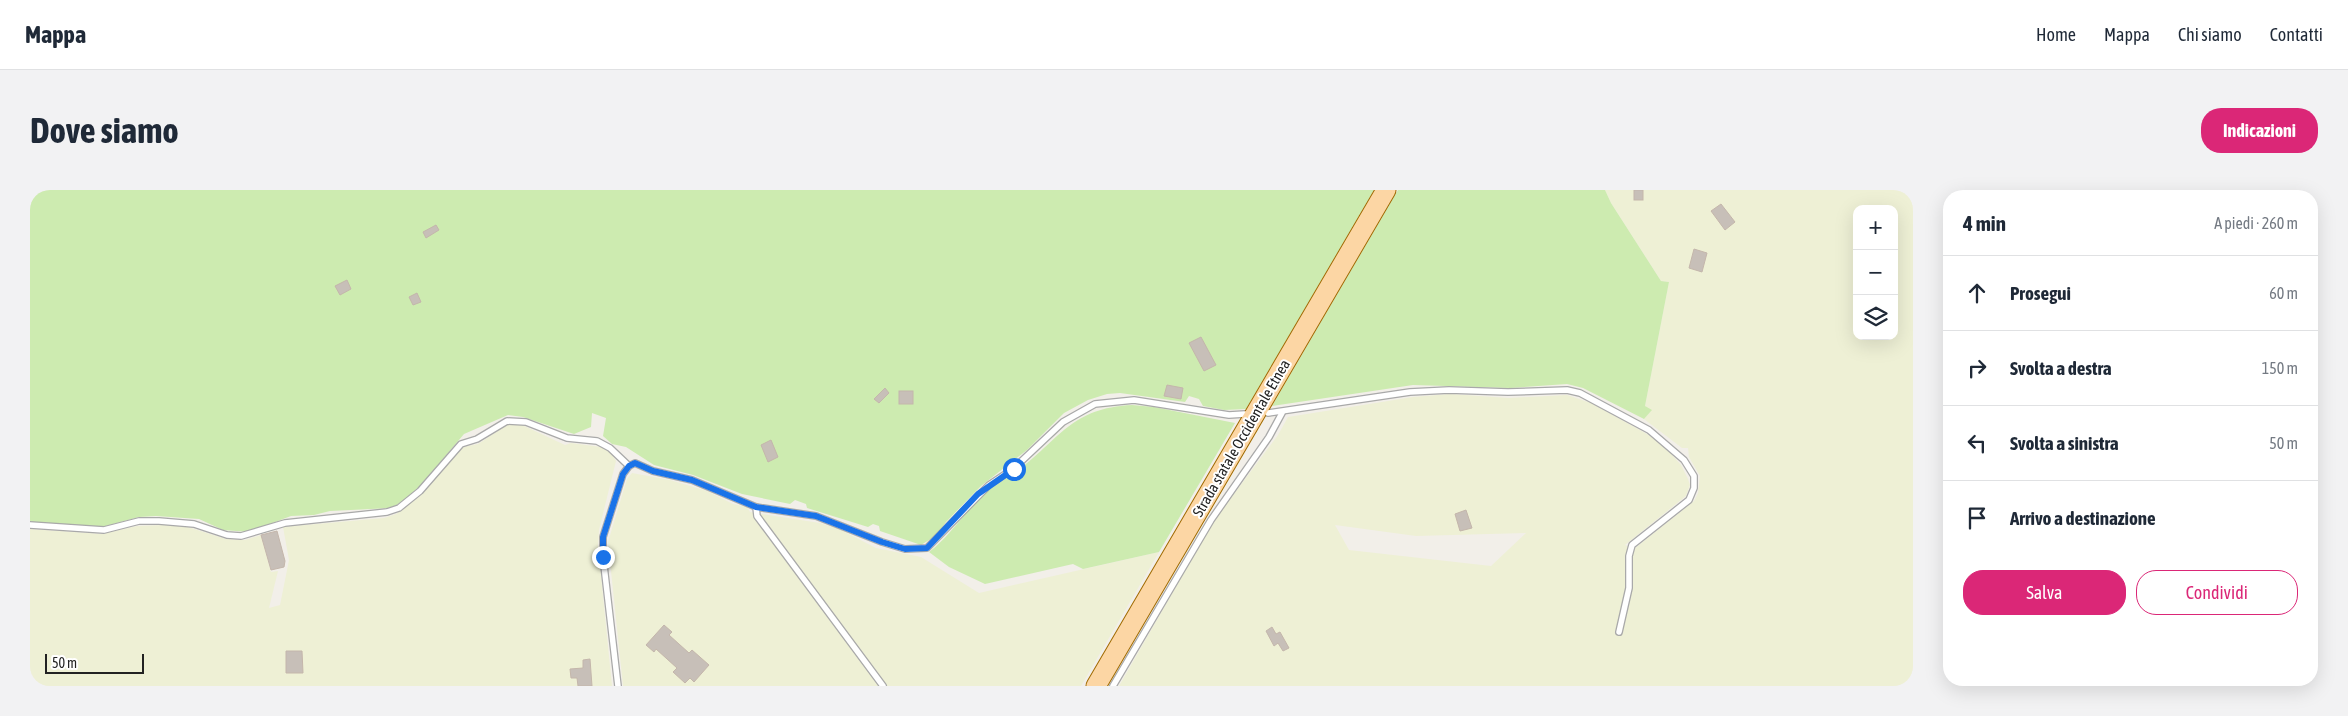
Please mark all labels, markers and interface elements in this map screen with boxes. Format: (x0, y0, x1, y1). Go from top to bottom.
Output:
text: Mappa (25, 21, 86, 48)
text: Home (2036, 24, 2076, 45)
text: Mappa (2104, 24, 2150, 45)
text: Chi siamo (2178, 24, 2242, 45)
text: Contatti (2270, 24, 2323, 45)
button: Indicazioni (2201, 108, 2318, 153)
text: Dove siamo (30, 110, 179, 150)
map controls (1853, 205, 1898, 340)
button: + (1853, 205, 1898, 250)
text: 4 min (1963, 211, 2006, 235)
text: A piedi · 260 m (2214, 214, 2298, 232)
button: − (1853, 250, 1898, 295)
icon: ahead (1963, 279, 1991, 307)
text: Prosegui (2010, 282, 2071, 304)
text: 60 m (2269, 284, 2298, 302)
button: layers (1853, 295, 1898, 340)
icon: right (1963, 354, 1991, 382)
street label: Strada statale Occidentale Etnea (1189, 356, 1293, 520)
text: Svolta a destra (2010, 357, 2112, 379)
text: 150 m (2262, 359, 2298, 377)
icon: left (1963, 429, 1991, 457)
text: Svolta a sinistra (2010, 432, 2119, 454)
text: 50 m (2269, 434, 2298, 452)
route start (1003, 458, 1026, 481)
icon: arrive (1963, 504, 1991, 532)
text: Arrivo a destinazione (2010, 507, 2156, 529)
route end (592, 546, 615, 569)
button: Salva (1963, 570, 2126, 615)
button: Condividi (2136, 570, 2298, 615)
scale bar (45, 651, 144, 674)
text: 50 m (52, 655, 77, 671)

